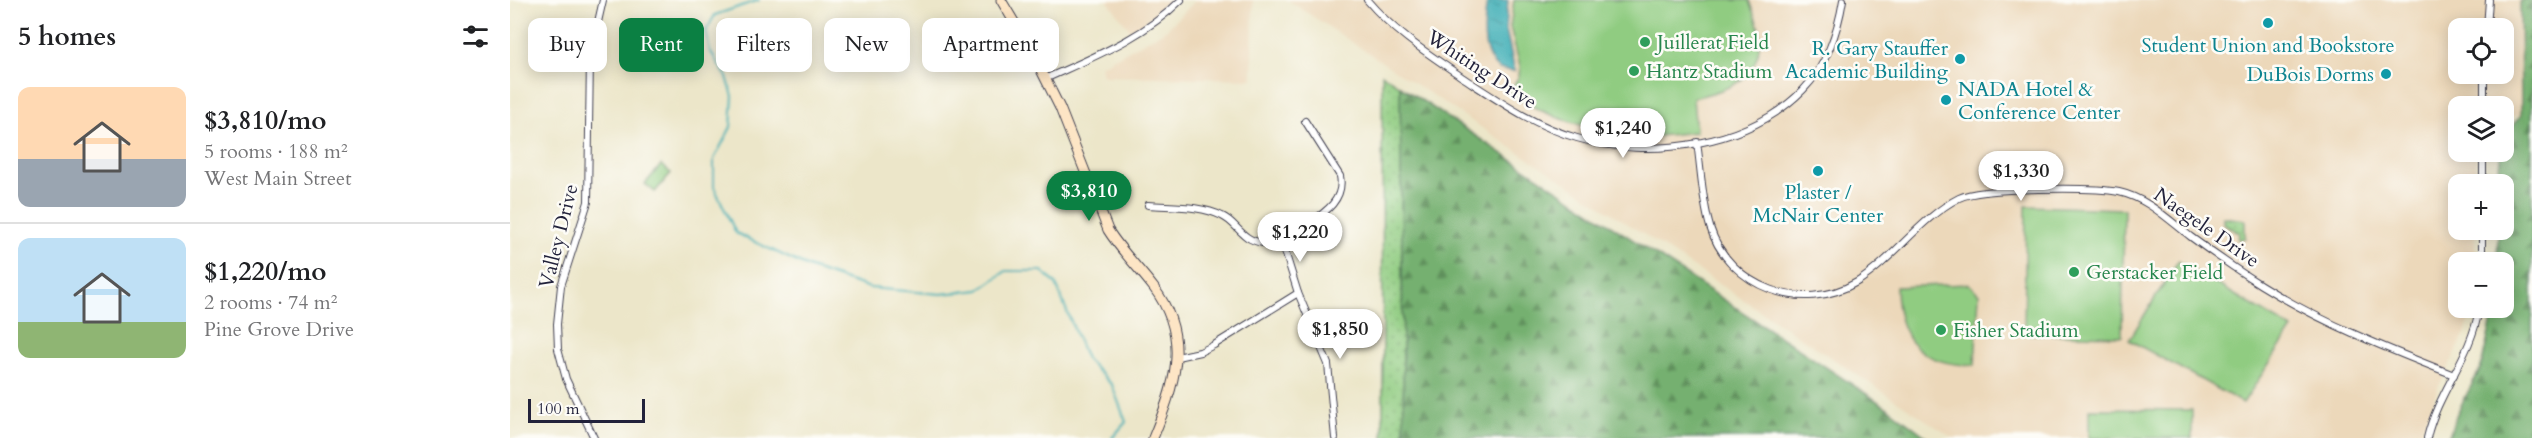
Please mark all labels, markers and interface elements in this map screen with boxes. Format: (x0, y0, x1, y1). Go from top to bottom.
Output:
marker: Student Union and Bookstore (2261, 16, 2275, 30)
chip: Buy (528, 18, 607, 72)
chip: Rent (619, 18, 704, 72)
chip: Filters (716, 18, 812, 72)
chip: New (824, 18, 910, 72)
chip: Apartment (922, 18, 1059, 72)
map controls (2448, 18, 2514, 318)
button: locate (2448, 18, 2514, 84)
text: 5 homes (18, 19, 116, 54)
icon: filters (459, 20, 492, 53)
street label: Whiting Drive (1420, 23, 1542, 115)
place label: Juillerat Field (1654, 29, 1769, 56)
place label: Student Union and Bookstore (2141, 32, 2395, 59)
marker: Juillerat Field (1638, 35, 1652, 49)
place label: R. Gary Stauffer Academic Building (1785, 35, 1949, 85)
marker: R. Gary Stauffer Academic Building (1953, 52, 1967, 66)
place label: Hantz Stadium (1646, 58, 1773, 85)
place label: DuBois Dorms (2247, 61, 2374, 88)
marker: Hantz Stadium (1627, 64, 1641, 78)
marker: DuBois Dorms (2379, 67, 2393, 81)
place label: NADA Hotel & Conference Center (1958, 76, 2121, 126)
marker: NADA Hotel & Conference Center (1939, 93, 1953, 107)
button: layers (2448, 96, 2514, 162)
text: $3,810/mo (204, 103, 327, 138)
pin: $1,240 (1574, 108, 1672, 159)
icon: home (66, 111, 138, 183)
text: $1,240 (1594, 114, 1652, 141)
text: 5 rooms · 188 m² (204, 138, 348, 165)
pin: $1,330 (1972, 151, 2070, 202)
text: $1,330 (1992, 157, 2050, 184)
marker: Plaster / McNair Center (1811, 164, 1825, 178)
text: West Main Street (204, 165, 352, 192)
pin: $3,810 (1040, 171, 1138, 222)
button: + (2448, 174, 2514, 240)
text: $3,810 (1060, 177, 1118, 204)
place label: Plaster / McNair Center (1753, 179, 1884, 229)
street label: Valley Drive (532, 181, 585, 291)
street label: Naegele Drive (2149, 181, 2265, 274)
pin: $1,220 (1251, 212, 1349, 263)
text: $1,220 (1271, 218, 1329, 245)
button: − (2448, 252, 2514, 318)
text: $1,220/mo (204, 254, 327, 289)
place label: Gerstacker Field (2086, 259, 2224, 286)
icon: home (66, 262, 138, 334)
marker: Gerstacker Field (2067, 265, 2081, 279)
text: 2 rooms · 74 m² (204, 289, 337, 316)
pin: $1,850 (1291, 309, 1389, 360)
text: $1,850 (1311, 315, 1369, 342)
text: Pine Grove Drive (204, 316, 354, 343)
place label: Fisher Stadium (1953, 317, 2079, 344)
marker: Fisher Stadium (1934, 323, 1948, 337)
scale bar (528, 396, 645, 424)
text: 100 m (537, 398, 579, 420)

